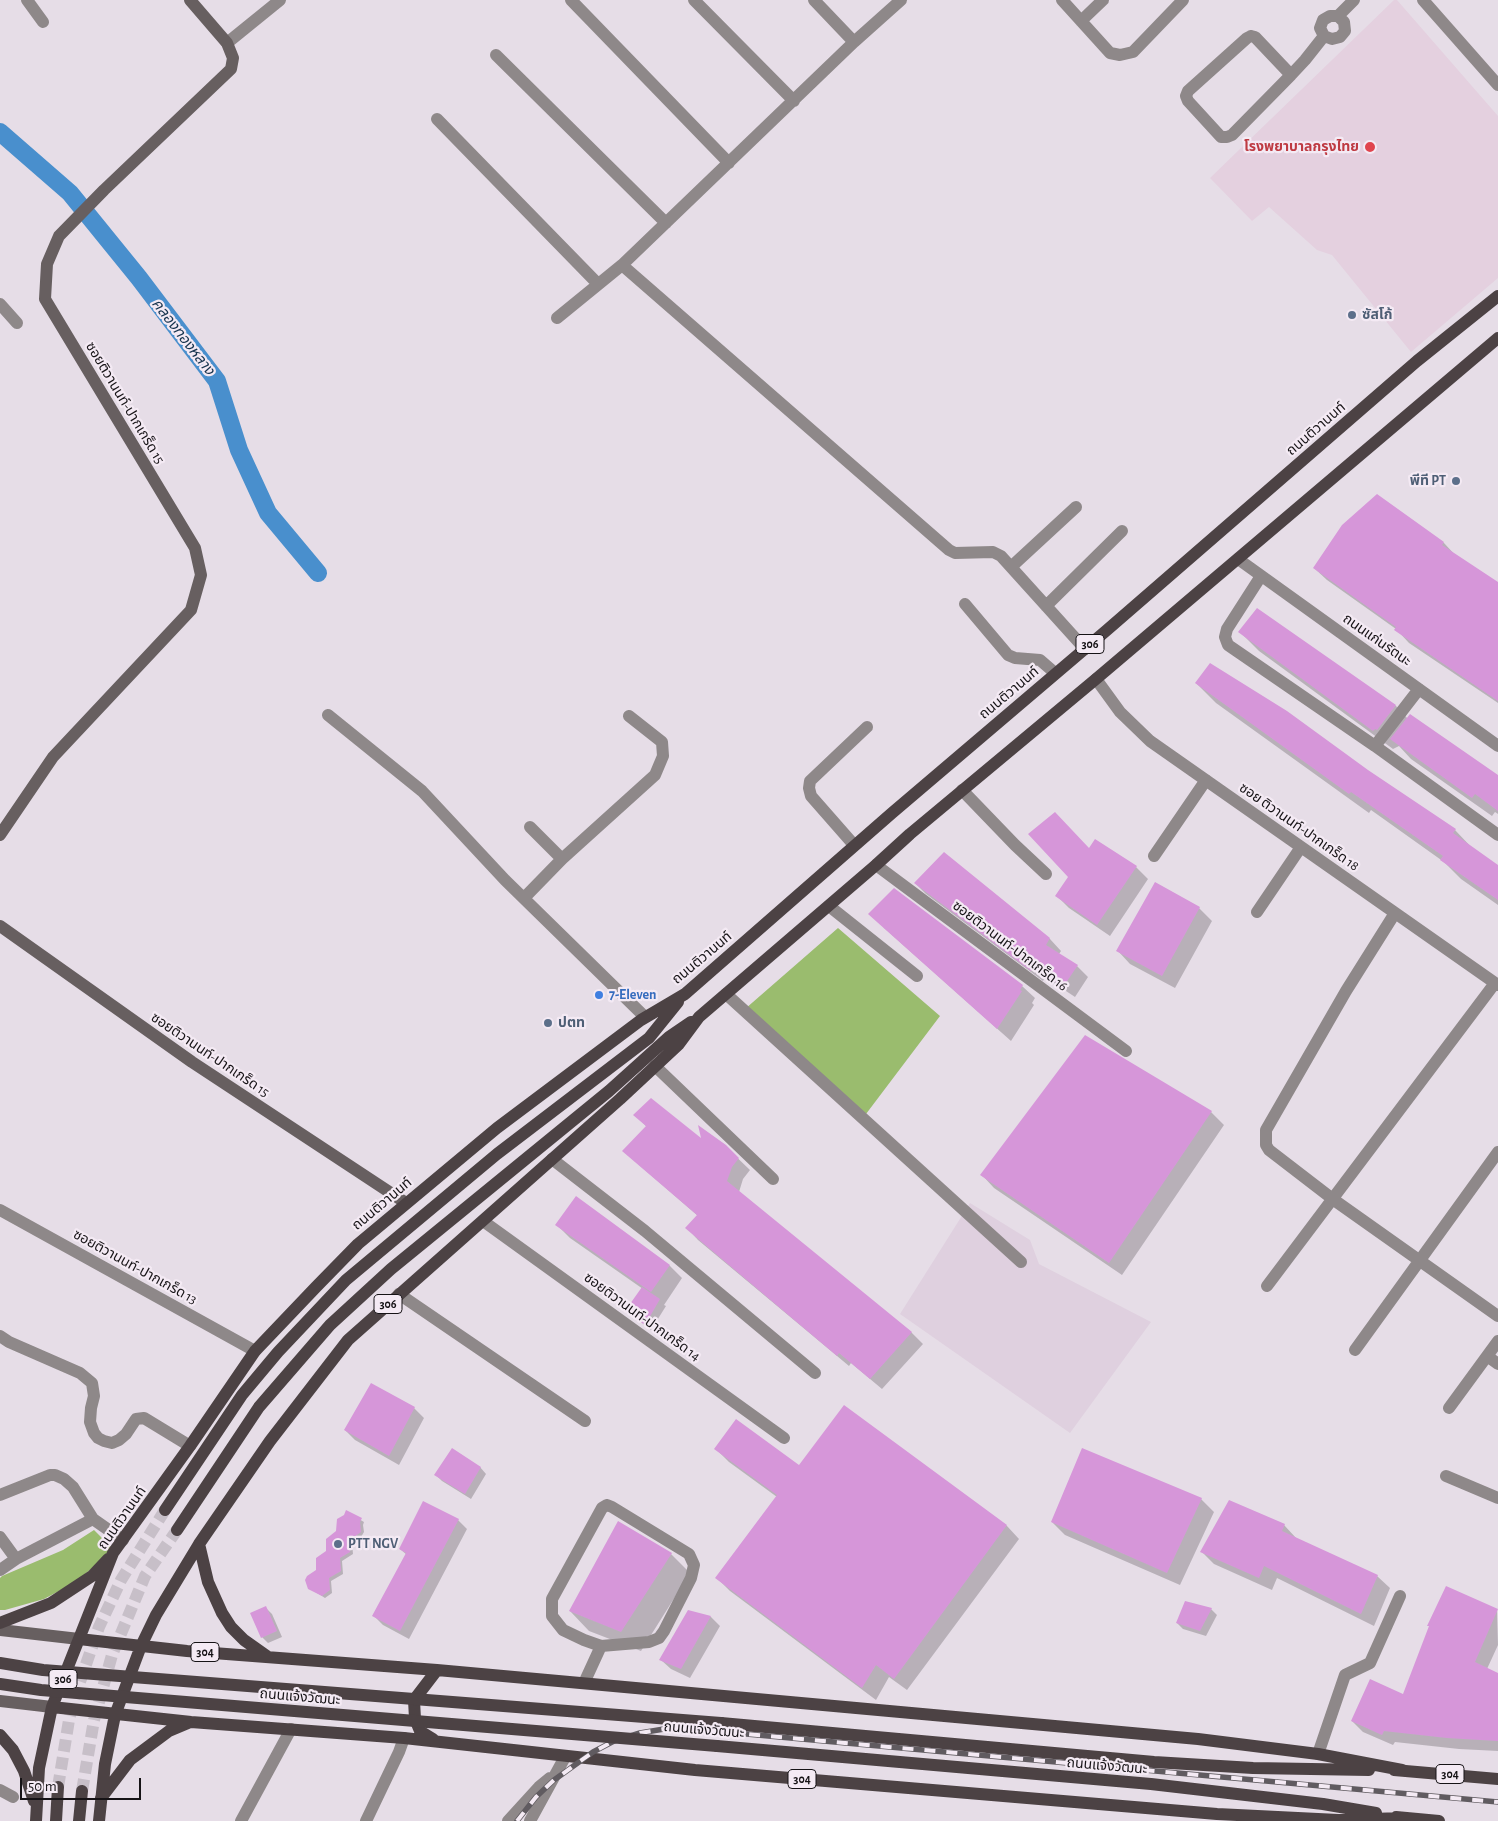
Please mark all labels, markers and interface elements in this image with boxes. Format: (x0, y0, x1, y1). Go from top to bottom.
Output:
place label: โรงพยาบาลกรุงไทย (1244, 139, 1359, 155)
marker: โรงพยาบาลกรุงไทย (1363, 140, 1377, 154)
water label: คลองทองหลาง (148, 295, 218, 379)
place label: ซัสโก้ (1362, 307, 1392, 323)
marker: ซัสโก้ (1346, 309, 1358, 321)
street label: ซอยติวานนท์-ปากเกร็ด 15 (82, 339, 168, 467)
street label: ถนนติวานนท์ (1283, 399, 1349, 459)
place label: พีที PT (1410, 473, 1446, 489)
marker: พีที PT (1450, 475, 1462, 487)
street label: ถนนแก่นรัตนะ (1340, 610, 1414, 670)
road number: 306 (1076, 634, 1104, 654)
street label: ถนนติวานนท์ (976, 663, 1042, 723)
street label: ซอย ติวานนท์-ปากเกร็ด 18 (1236, 779, 1362, 875)
street label: ซอยติวานนท์-ปากเกร็ด 16 (949, 897, 1071, 995)
street label: ถนนติวานนท์ (669, 928, 735, 988)
place label: 7-Eleven (609, 987, 657, 1003)
marker: 7-Eleven (593, 989, 605, 1001)
street label: ซอยติวานนท์-ปากเกร็ด 15 (148, 1009, 272, 1101)
place label: ปตท (558, 1015, 585, 1031)
marker: ปตท (542, 1017, 554, 1029)
street label: ถนนติวานนท์ (349, 1174, 415, 1234)
street label: ซอยติวานนท์-ปากเกร็ด 13 (70, 1226, 200, 1308)
street label: ซอยติวานนท์-ปากเกร็ด 14 (580, 1269, 704, 1365)
road number: 306 (374, 1295, 402, 1314)
street label: ถนนติวานนท์ (94, 1483, 150, 1553)
place label: PTT NGV (348, 1536, 398, 1552)
marker: PTT NGV (332, 1538, 344, 1550)
road number: 304 (191, 1642, 219, 1661)
road number: 306 (49, 1670, 77, 1688)
street label: ถนนแจ้งวัฒนะ (259, 1685, 341, 1709)
street label: ถนนแจ้งวัฒนะ (663, 1718, 745, 1742)
street label: ถนนแจ้งวัฒนะ (1066, 1754, 1148, 1778)
road number: 304 (1436, 1765, 1464, 1784)
scale bar (22, 1768, 144, 1800)
road number: 304 (788, 1770, 816, 1788)
text: 50 m (28, 1779, 57, 1794)

